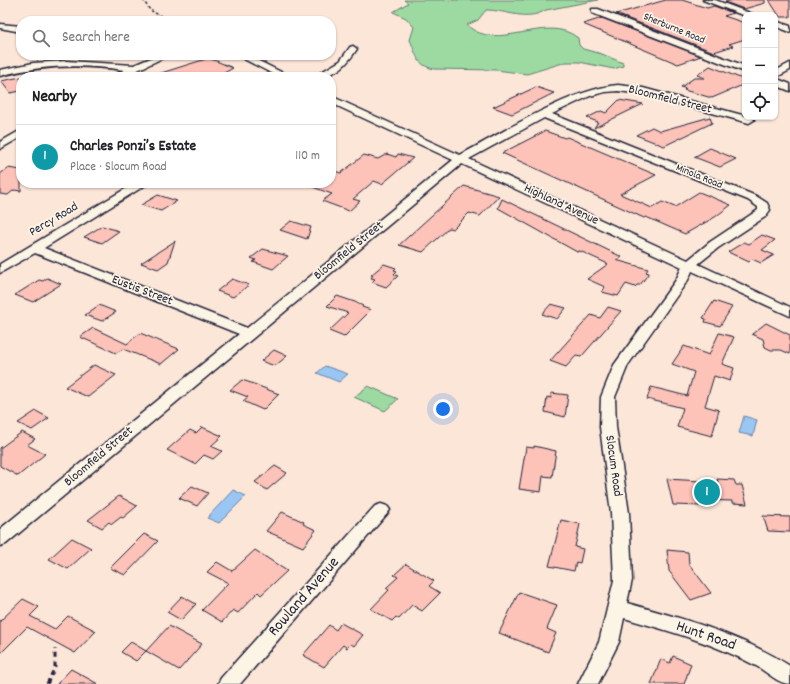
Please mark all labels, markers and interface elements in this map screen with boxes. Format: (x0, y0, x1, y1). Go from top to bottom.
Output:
street label: Sherburne Road (641, 9, 707, 49)
map controls (742, 12, 778, 120)
button: + (742, 12, 778, 48)
search box (16, 16, 336, 60)
icon: search (30, 27, 52, 49)
text: Search here (62, 27, 130, 49)
button: − (742, 48, 778, 84)
street label: Bloomfield Street (626, 80, 714, 120)
button: locate (742, 84, 778, 120)
text: Nearby (32, 86, 76, 110)
text: Charles Ponzi’s Estate (70, 136, 196, 158)
text: 1 (44, 147, 46, 166)
text: 110 m (295, 147, 320, 166)
text: Place · Slocum Road (70, 158, 167, 177)
street label: Minola Road (673, 160, 725, 194)
street label: Highland Avenue (520, 179, 602, 231)
street label: Percy Road (26, 198, 82, 242)
street label: Bloomfield Street (310, 217, 388, 285)
street label: Eustis Street (109, 271, 176, 311)
your location (433, 399, 453, 419)
street label: Bloomfield Street (60, 422, 138, 492)
street label: Slocum Road (599, 434, 627, 498)
pin: 1 (694, 477, 720, 507)
street label: Rowland Avenue (263, 552, 345, 642)
street label: Hunt Road (673, 615, 739, 657)

